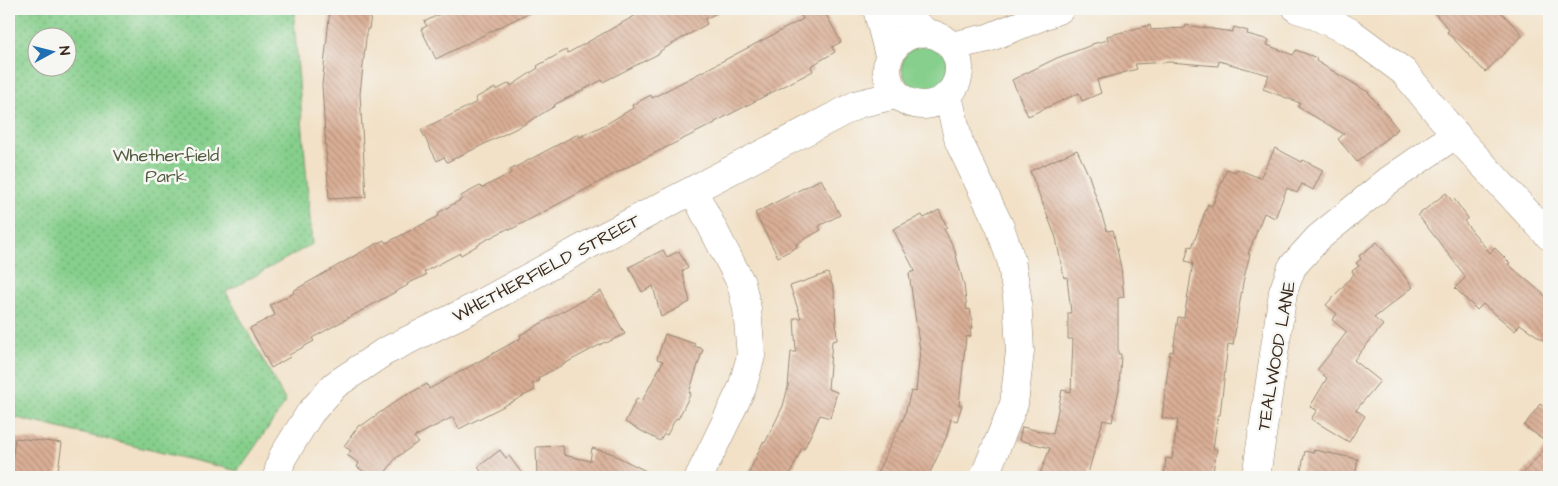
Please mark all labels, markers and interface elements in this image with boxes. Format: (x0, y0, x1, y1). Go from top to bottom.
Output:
north arrow (28, 28, 78, 78)
text: N (53, 45, 74, 56)
park label: Whetherfield Park (113, 143, 219, 189)
street label: WHETHERFIELD STREET (448, 208, 645, 329)
street label: TEALWOOD LANE (1251, 279, 1302, 433)

